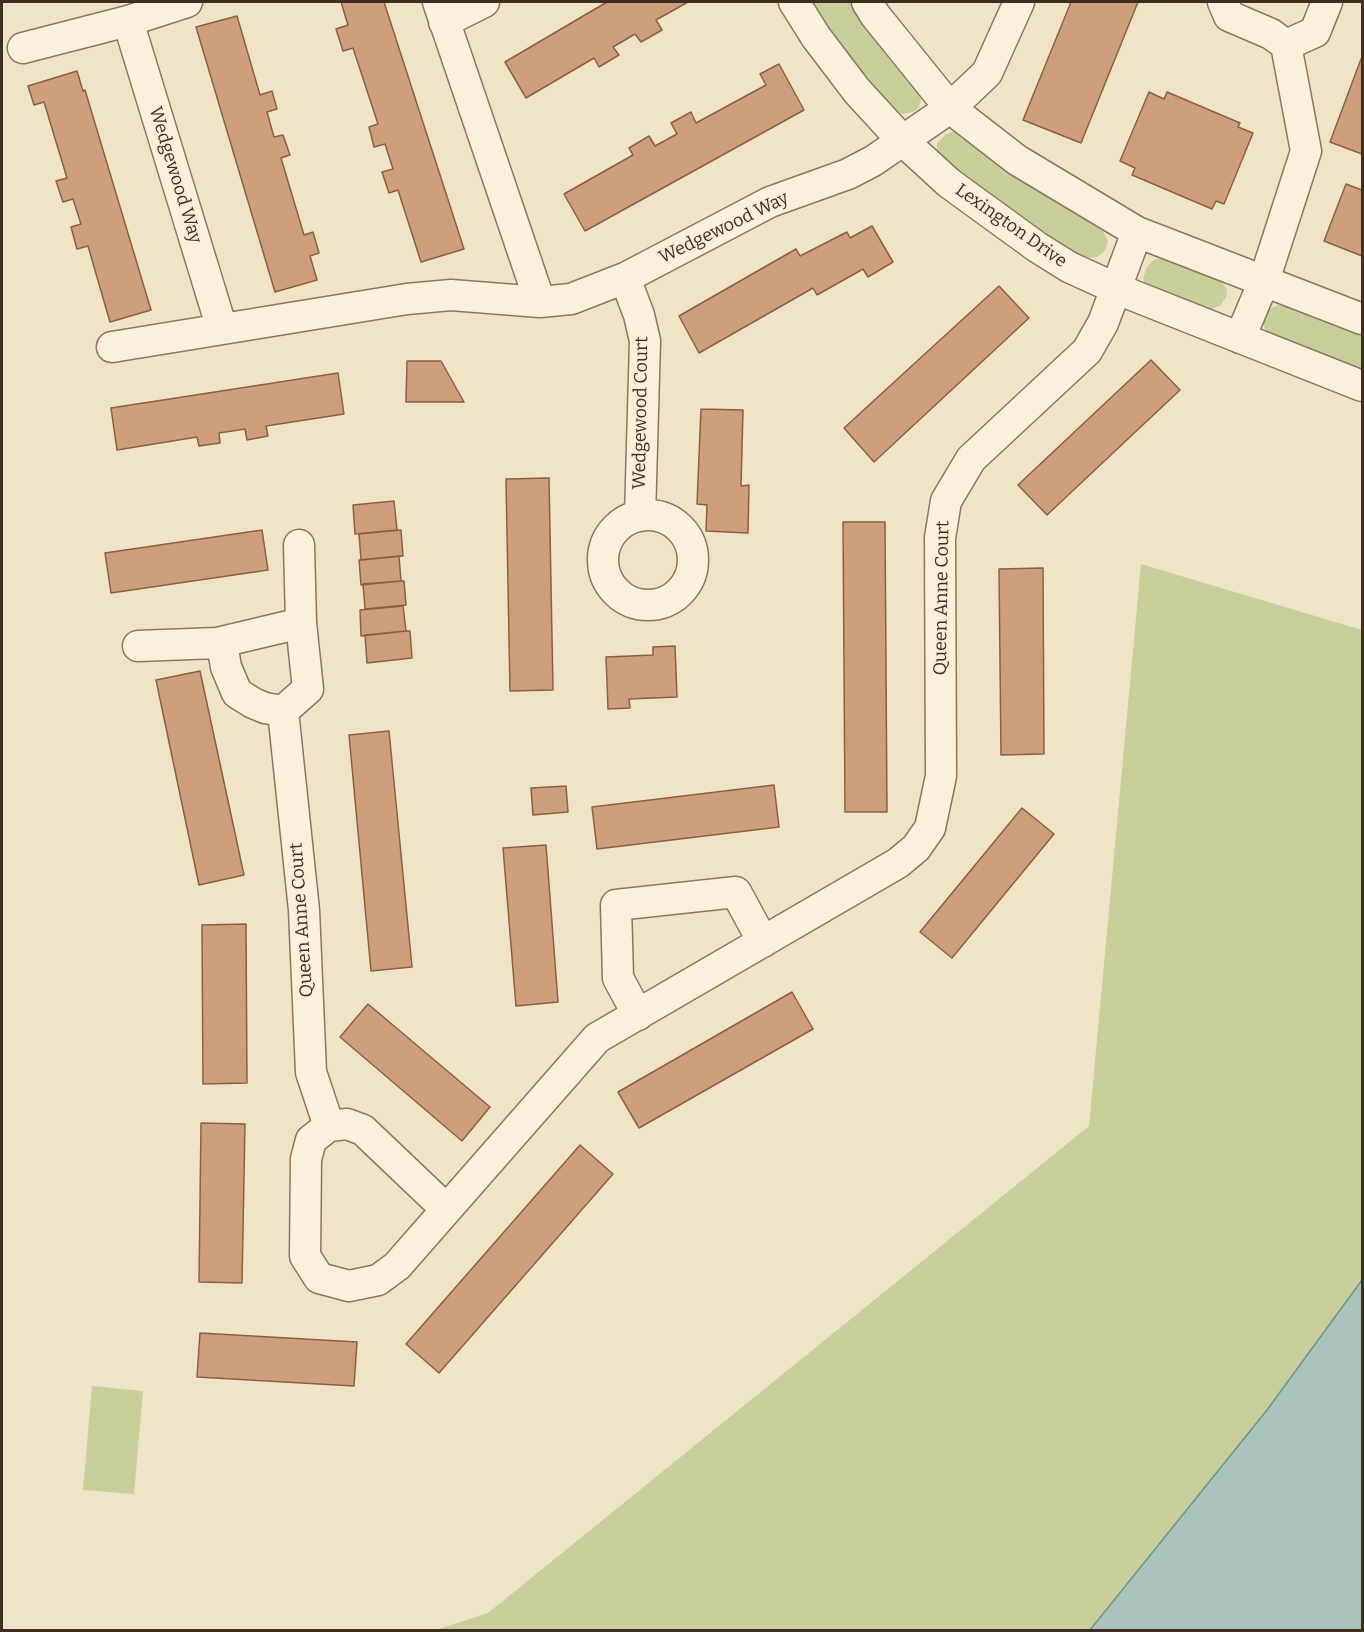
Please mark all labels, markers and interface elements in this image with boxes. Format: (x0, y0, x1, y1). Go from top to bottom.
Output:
street label: Wedgewood Way (144, 104, 206, 246)
street label: Lexington Drive (951, 179, 1071, 273)
street label: Wedgewood Way (656, 187, 792, 269)
street label: Wedgewood Court (629, 336, 653, 490)
street label: Queen Anne Court (930, 520, 954, 676)
street label: Queen Anne Court (286, 842, 318, 998)

